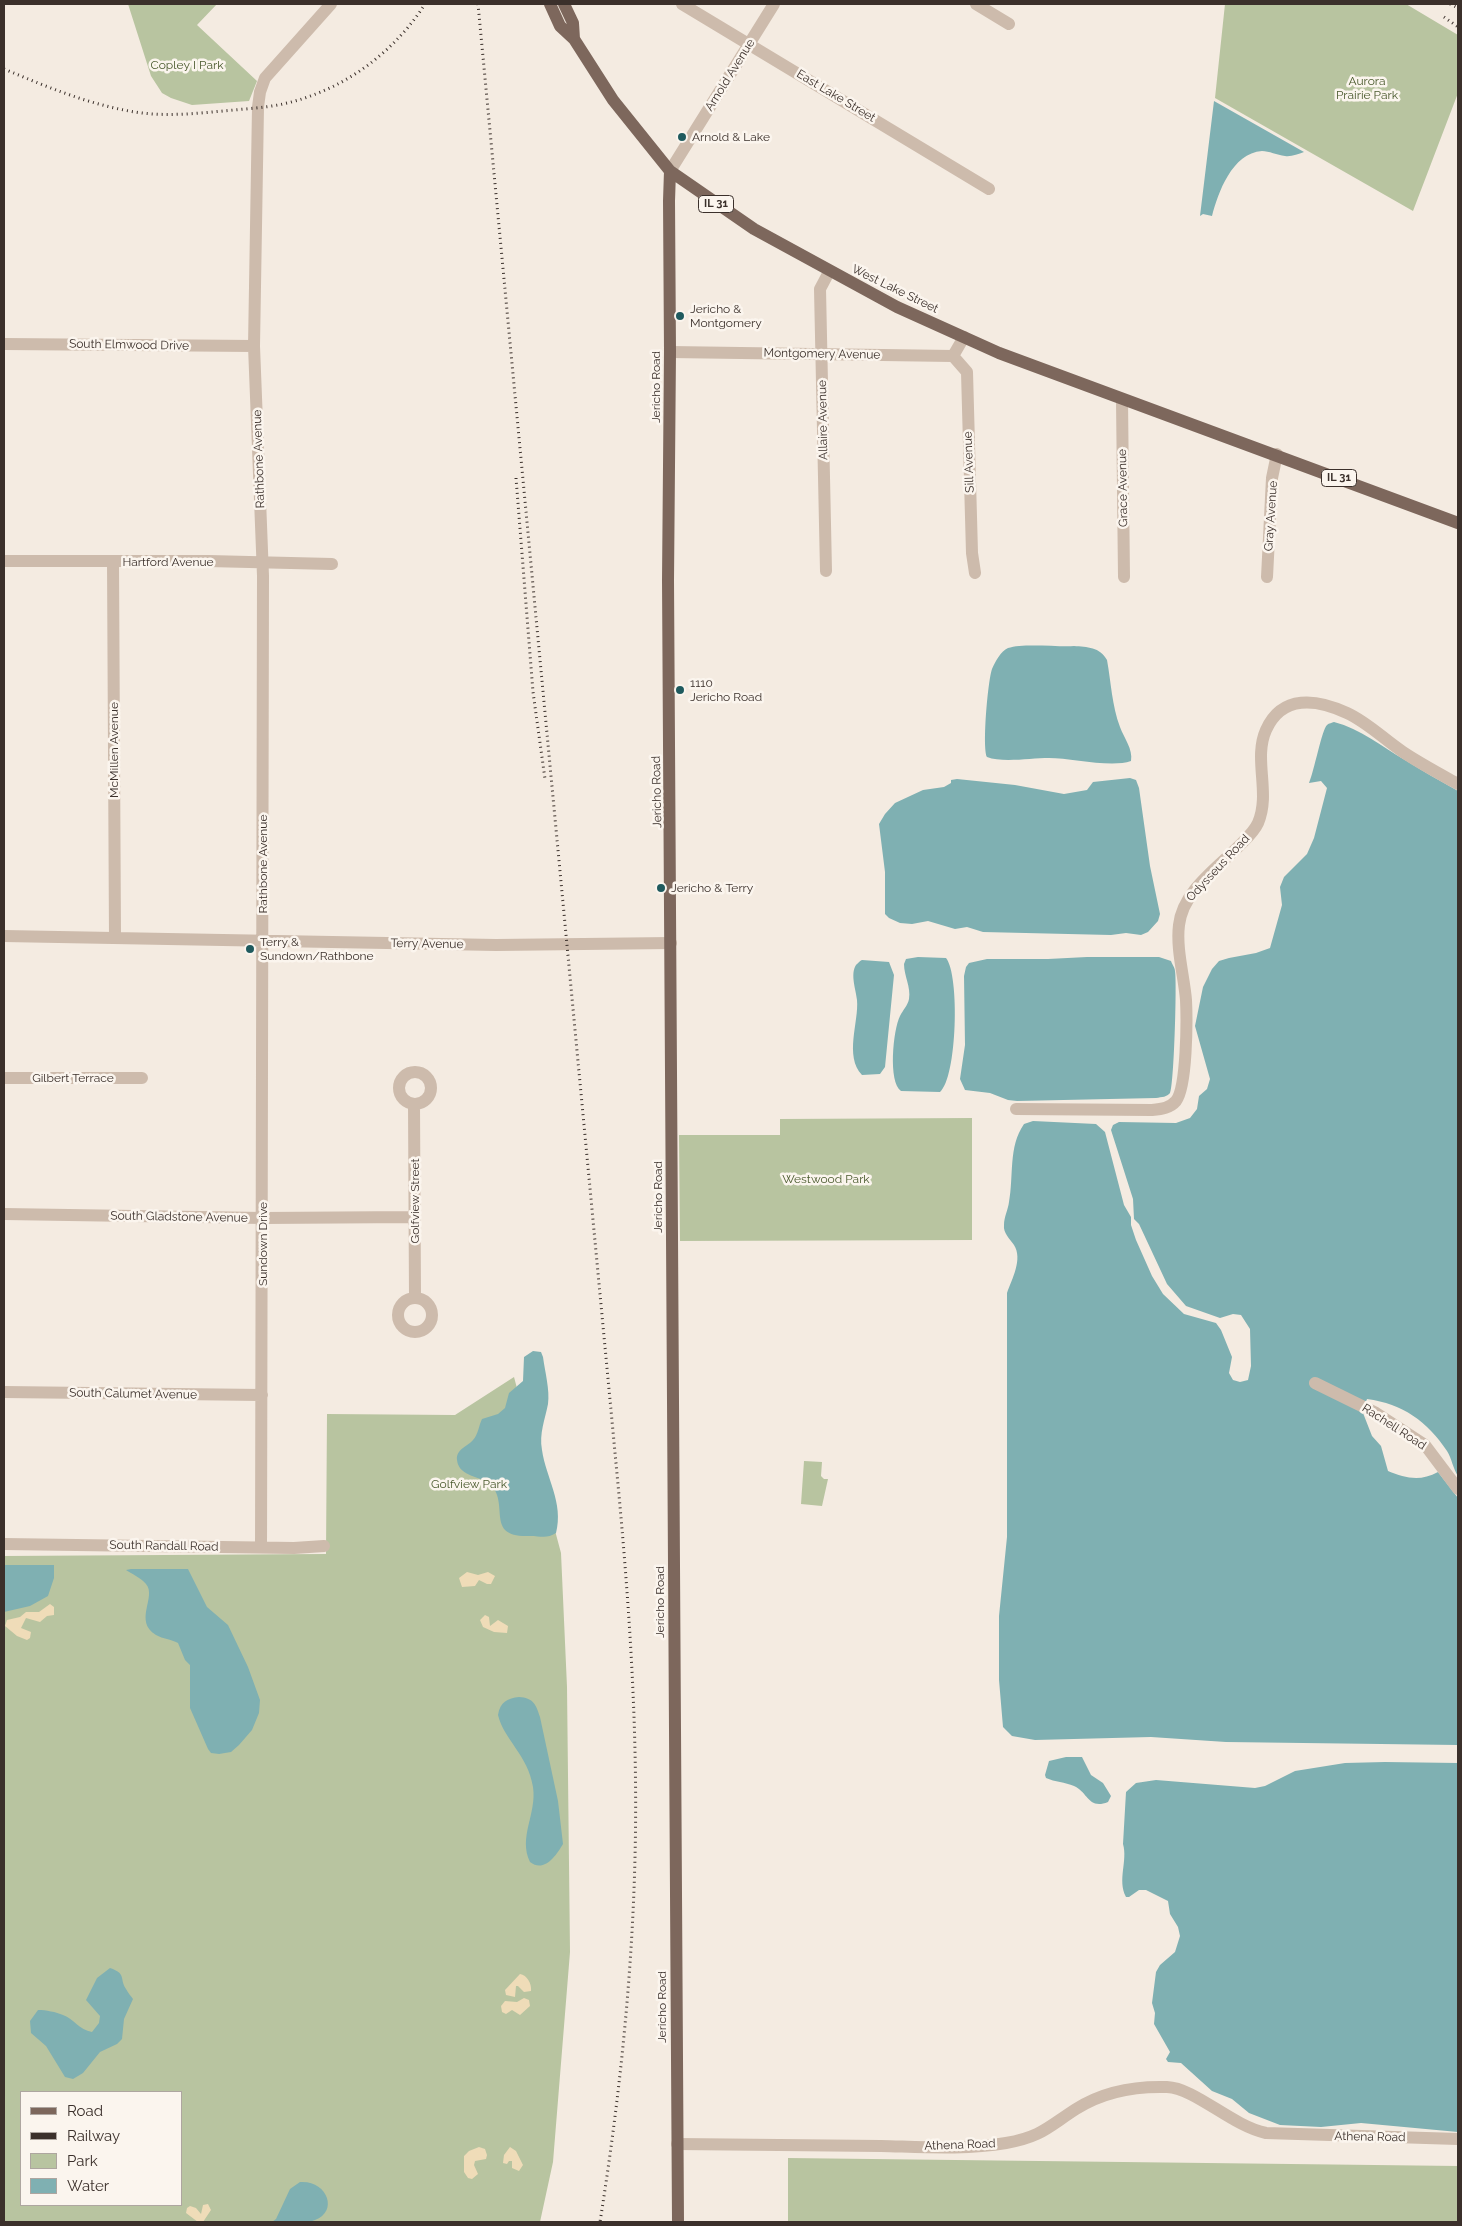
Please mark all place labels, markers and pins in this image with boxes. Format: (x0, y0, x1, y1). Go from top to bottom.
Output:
place label: Arnold & Lake (692, 130, 770, 144)
marker: Arnold & Lake (676, 131, 688, 143)
place label: Jericho & Montgomery (690, 302, 762, 330)
marker: Jericho & Montgomery (674, 310, 686, 322)
place label: 1110 Jericho Road (690, 676, 762, 704)
marker: 1110 Jericho Road (674, 684, 686, 696)
place label: Jericho & Terry (671, 881, 753, 895)
marker: Jericho & Terry (655, 882, 667, 894)
place label: Terry & Sundown/Rathbone (260, 935, 374, 963)
marker: Terry & Sundown/Rathbone (244, 943, 256, 955)

